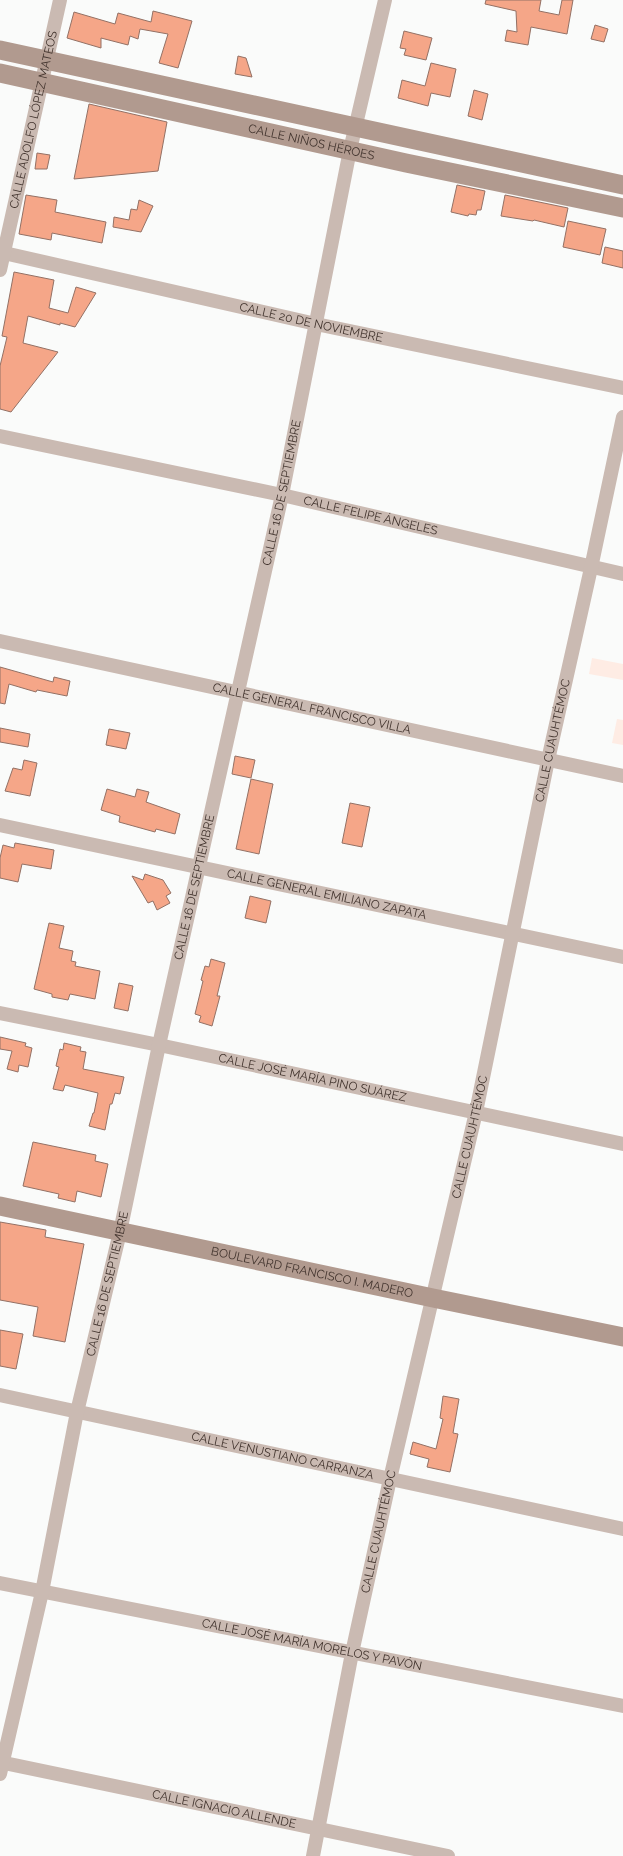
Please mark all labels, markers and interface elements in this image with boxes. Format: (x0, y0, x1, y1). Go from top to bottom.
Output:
street label: CALLE ADOLFO LÓPEZ MATEOS (7, 29, 60, 210)
street label: CALLE NIÑOS HÉROES (247, 121, 376, 163)
street label: CALLE 20 DE NOVIEMBRE (238, 300, 384, 345)
street label: CALLE 16 DE SEPTIEMBRE (259, 419, 304, 567)
street label: CALLE FELIPE ÁNGELES (302, 493, 439, 538)
street label: CALLE CUAUHTÉMOC (533, 678, 573, 803)
street label: CALLE GENERAL FRANCISCO VILLA (211, 680, 412, 737)
street label: CALLE 16 DE SEPTIEMBRE (171, 813, 217, 961)
street label: CALLE GENERAL EMILIANO ZAPATA (226, 866, 428, 922)
street label: CALLE JOSÉ MARÍA PINO SUÁREZ (217, 1051, 408, 1105)
street label: CALLE CUAUHTÉMOC (449, 1074, 490, 1200)
street label: CALLE 16 DE SEPTIEMBRE (84, 1210, 131, 1358)
street label: BOULEVARD FRANCISCO I. MADERO (210, 1244, 414, 1301)
street label: CALLE VENUSTIANO CARRANZA (190, 1429, 375, 1482)
street label: CALLE CUAUHTÉMOC (358, 1469, 399, 1594)
street label: CALLE JOSÉ MARÍA MORELOS Y PAVÓN (201, 1616, 423, 1673)
street label: CALLE IGNACIO ALLENDE (151, 1787, 297, 1831)

